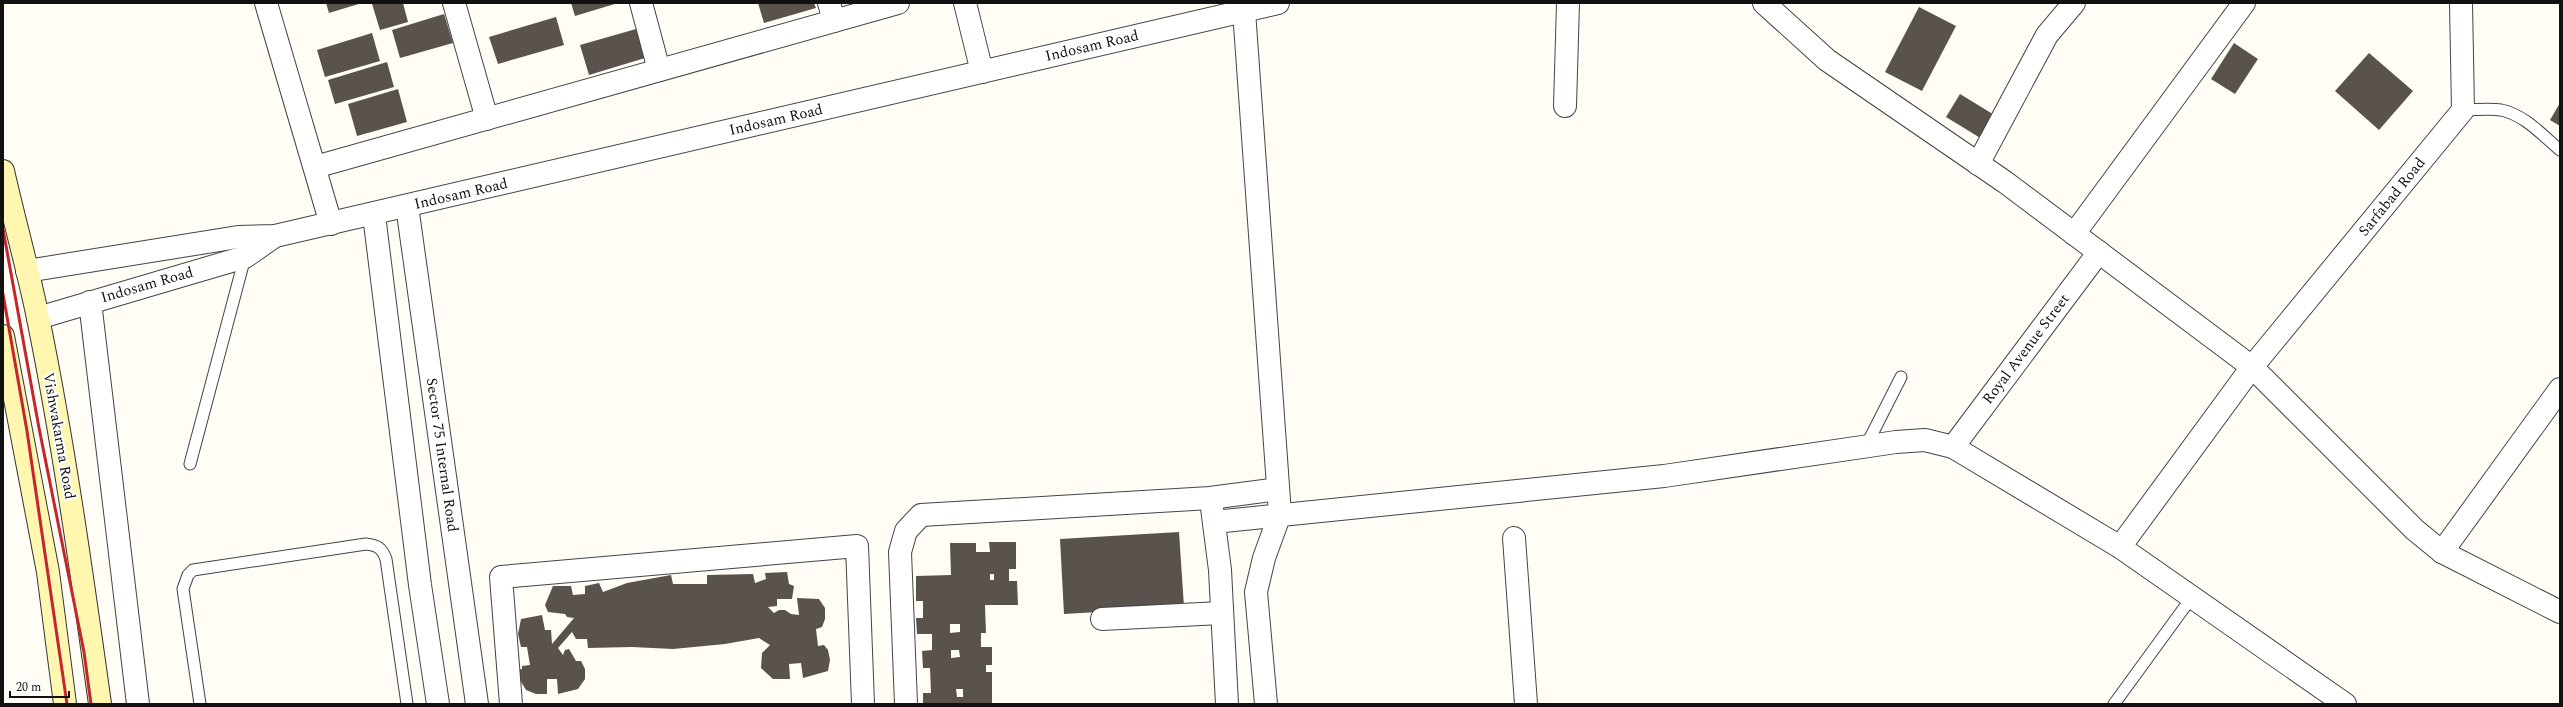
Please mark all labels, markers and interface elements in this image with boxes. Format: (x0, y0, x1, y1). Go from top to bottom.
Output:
street label: Indosam Road (1043, 24, 1141, 68)
street label: Indosam Road (727, 98, 825, 142)
street label: Sarfabad Road (2353, 153, 2431, 241)
street label: Indosam Road (412, 172, 510, 216)
street label: Indosam Road (98, 261, 196, 309)
street label: Royal Avenue Street (1977, 289, 2075, 409)
street label: Vishwakarma Road (37, 371, 81, 501)
street label: Sector 75 Internal Road (420, 376, 464, 534)
scale bar (10, 673, 69, 699)
text: 20 m (16, 678, 41, 697)

